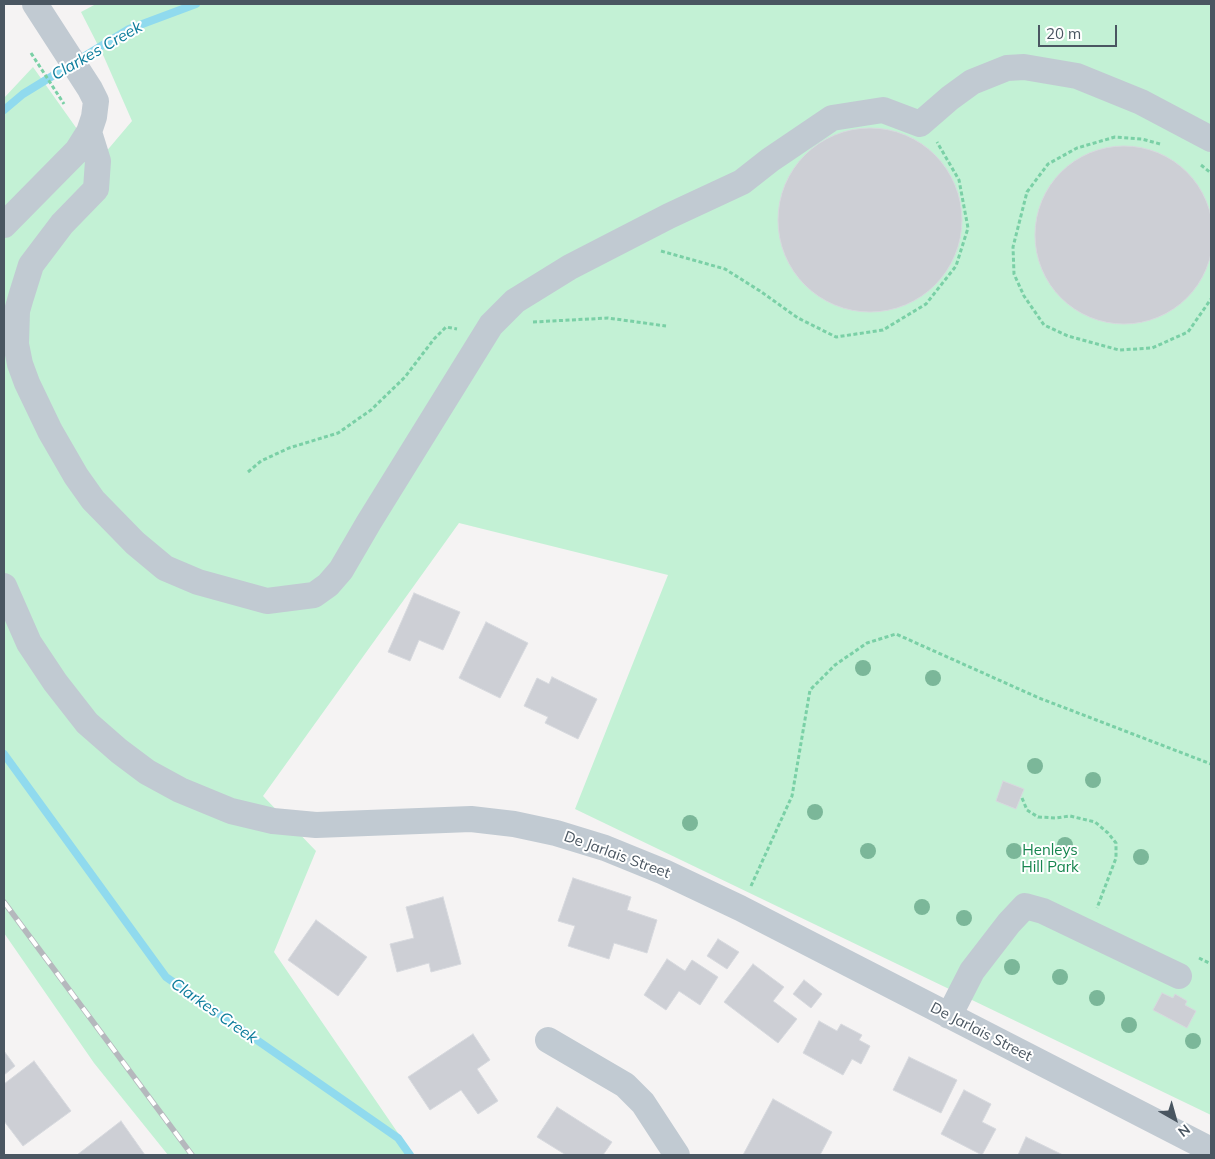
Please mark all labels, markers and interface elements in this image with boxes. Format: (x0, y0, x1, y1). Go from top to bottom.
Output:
scale bar (1040, 15, 1119, 47)
water label: Clarkes Creek (48, 17, 146, 85)
text: 20 m (1046, 24, 1081, 43)
street label: De Jarlais Street (561, 827, 673, 883)
park label: Henleys Hill Park (1021, 841, 1079, 876)
water label: Clarkes Creek (167, 974, 261, 1048)
street label: De Jarlais Street (927, 999, 1035, 1065)
north arrow (1150, 1094, 1200, 1144)
text: N (1175, 1120, 1194, 1141)

